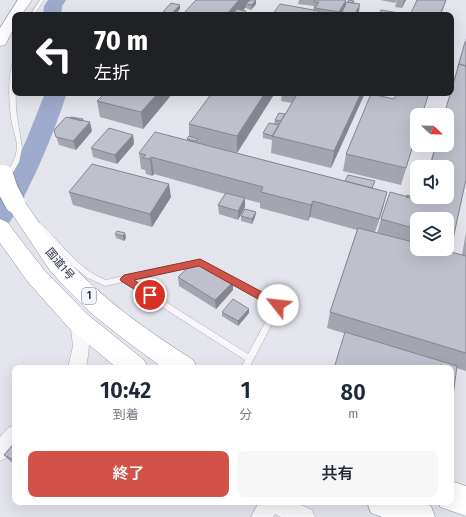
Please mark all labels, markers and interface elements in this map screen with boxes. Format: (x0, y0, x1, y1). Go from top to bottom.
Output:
text: 70 m (94, 24, 148, 57)
icon: left (28, 28, 80, 80)
text: 左折 (94, 62, 130, 84)
north arrow (410, 108, 454, 152)
map controls (410, 108, 454, 256)
button: sound (410, 160, 454, 204)
button: layers (410, 212, 454, 256)
street label: 国道1号 (43, 246, 77, 282)
pin (133, 278, 167, 312)
icon: arrive (139, 284, 161, 306)
position arrow (257, 284, 299, 326)
road number: 1 (82, 288, 96, 304)
text: 10:42 (100, 376, 151, 404)
text: 1 (241, 376, 251, 404)
text: 80 (340, 378, 366, 406)
text: m (348, 406, 358, 421)
text: 到着 (113, 407, 139, 422)
text: 分 (239, 407, 252, 422)
button: 終了 (28, 451, 229, 497)
button: 共有 (237, 451, 438, 497)

